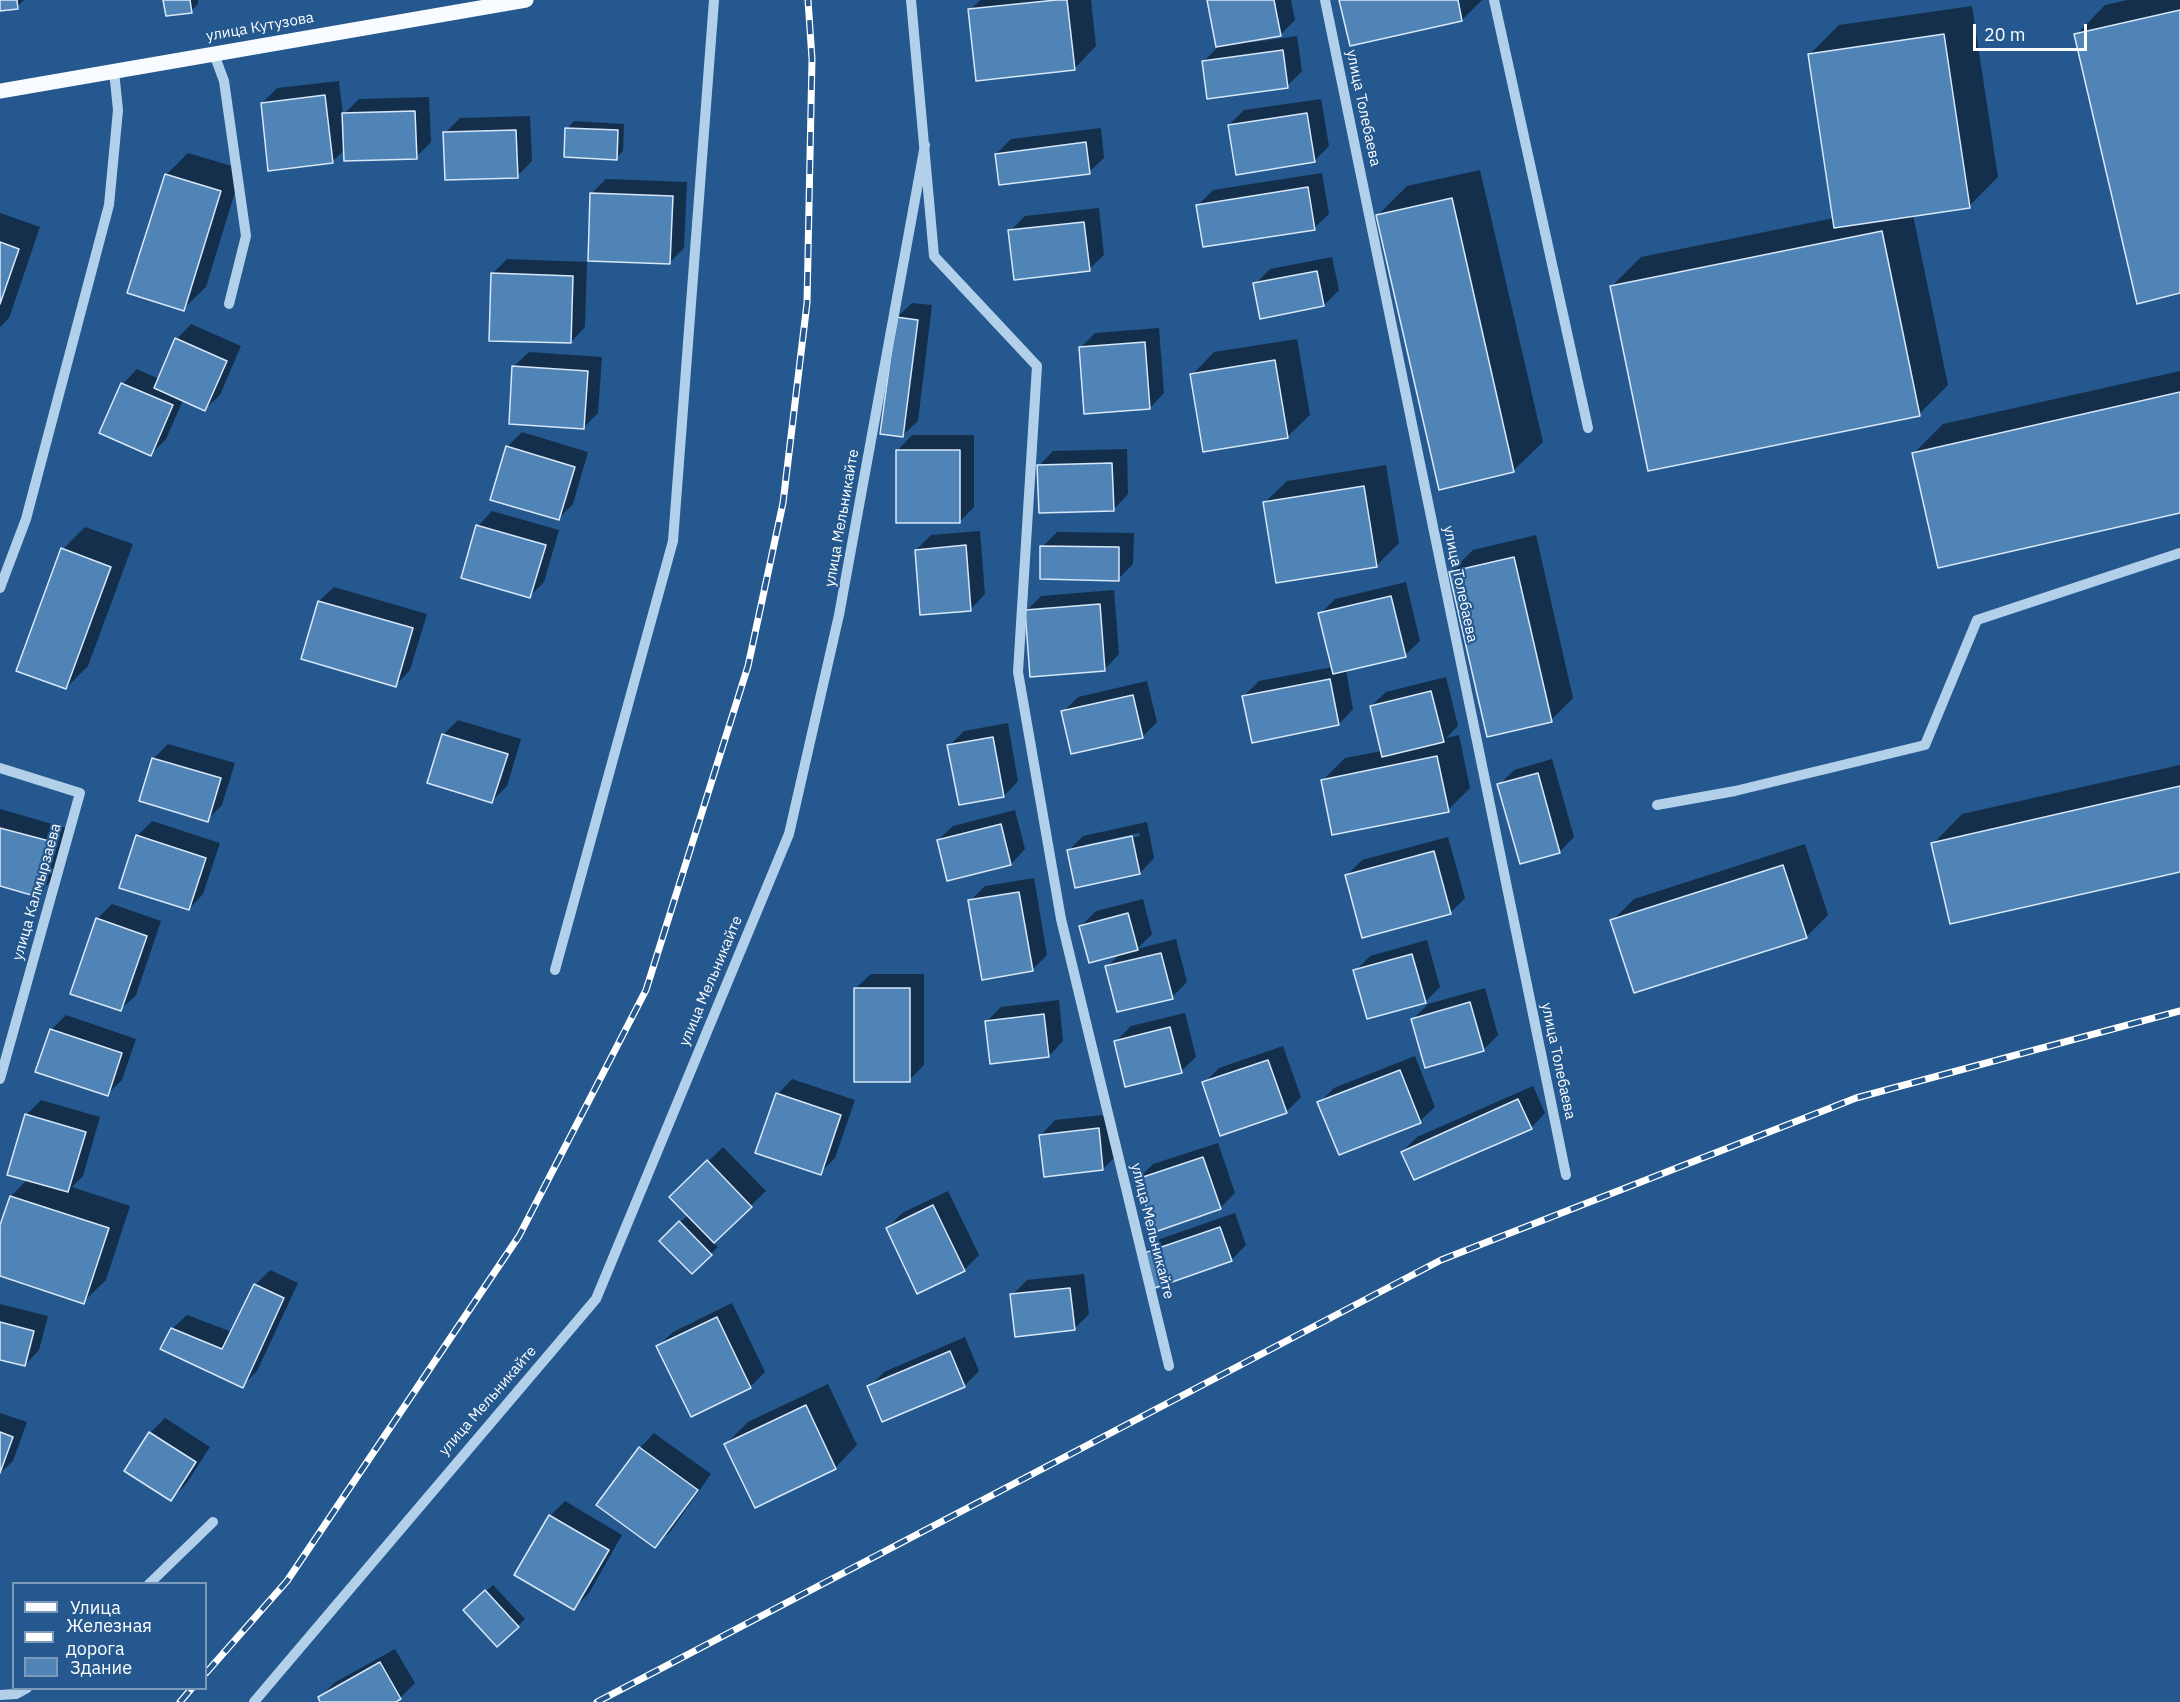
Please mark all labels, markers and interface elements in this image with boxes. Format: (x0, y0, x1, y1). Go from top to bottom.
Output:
street label: улица Кутузова (205, 9, 315, 45)
scale bar (1976, 12, 2090, 50)
text: 20 m (1984, 23, 2026, 46)
street label: улица Толебаева (1342, 48, 1384, 168)
street label: улица Мельникайте (821, 448, 863, 588)
street label: улица Толебаева (1439, 524, 1481, 644)
street label: улица Калмырзаева (9, 821, 65, 963)
street label: улица Мельникайте (675, 913, 747, 1049)
street label: улица Толебаева (1537, 1001, 1579, 1121)
street label: улица Мельникайте (1126, 1161, 1178, 1301)
street label: улица Мельникайте (435, 1342, 541, 1460)
legend (12, 1582, 207, 1690)
text: Улица (70, 1596, 121, 1619)
text: Железная дорога (66, 1614, 152, 1660)
text: Здание (70, 1656, 132, 1679)

